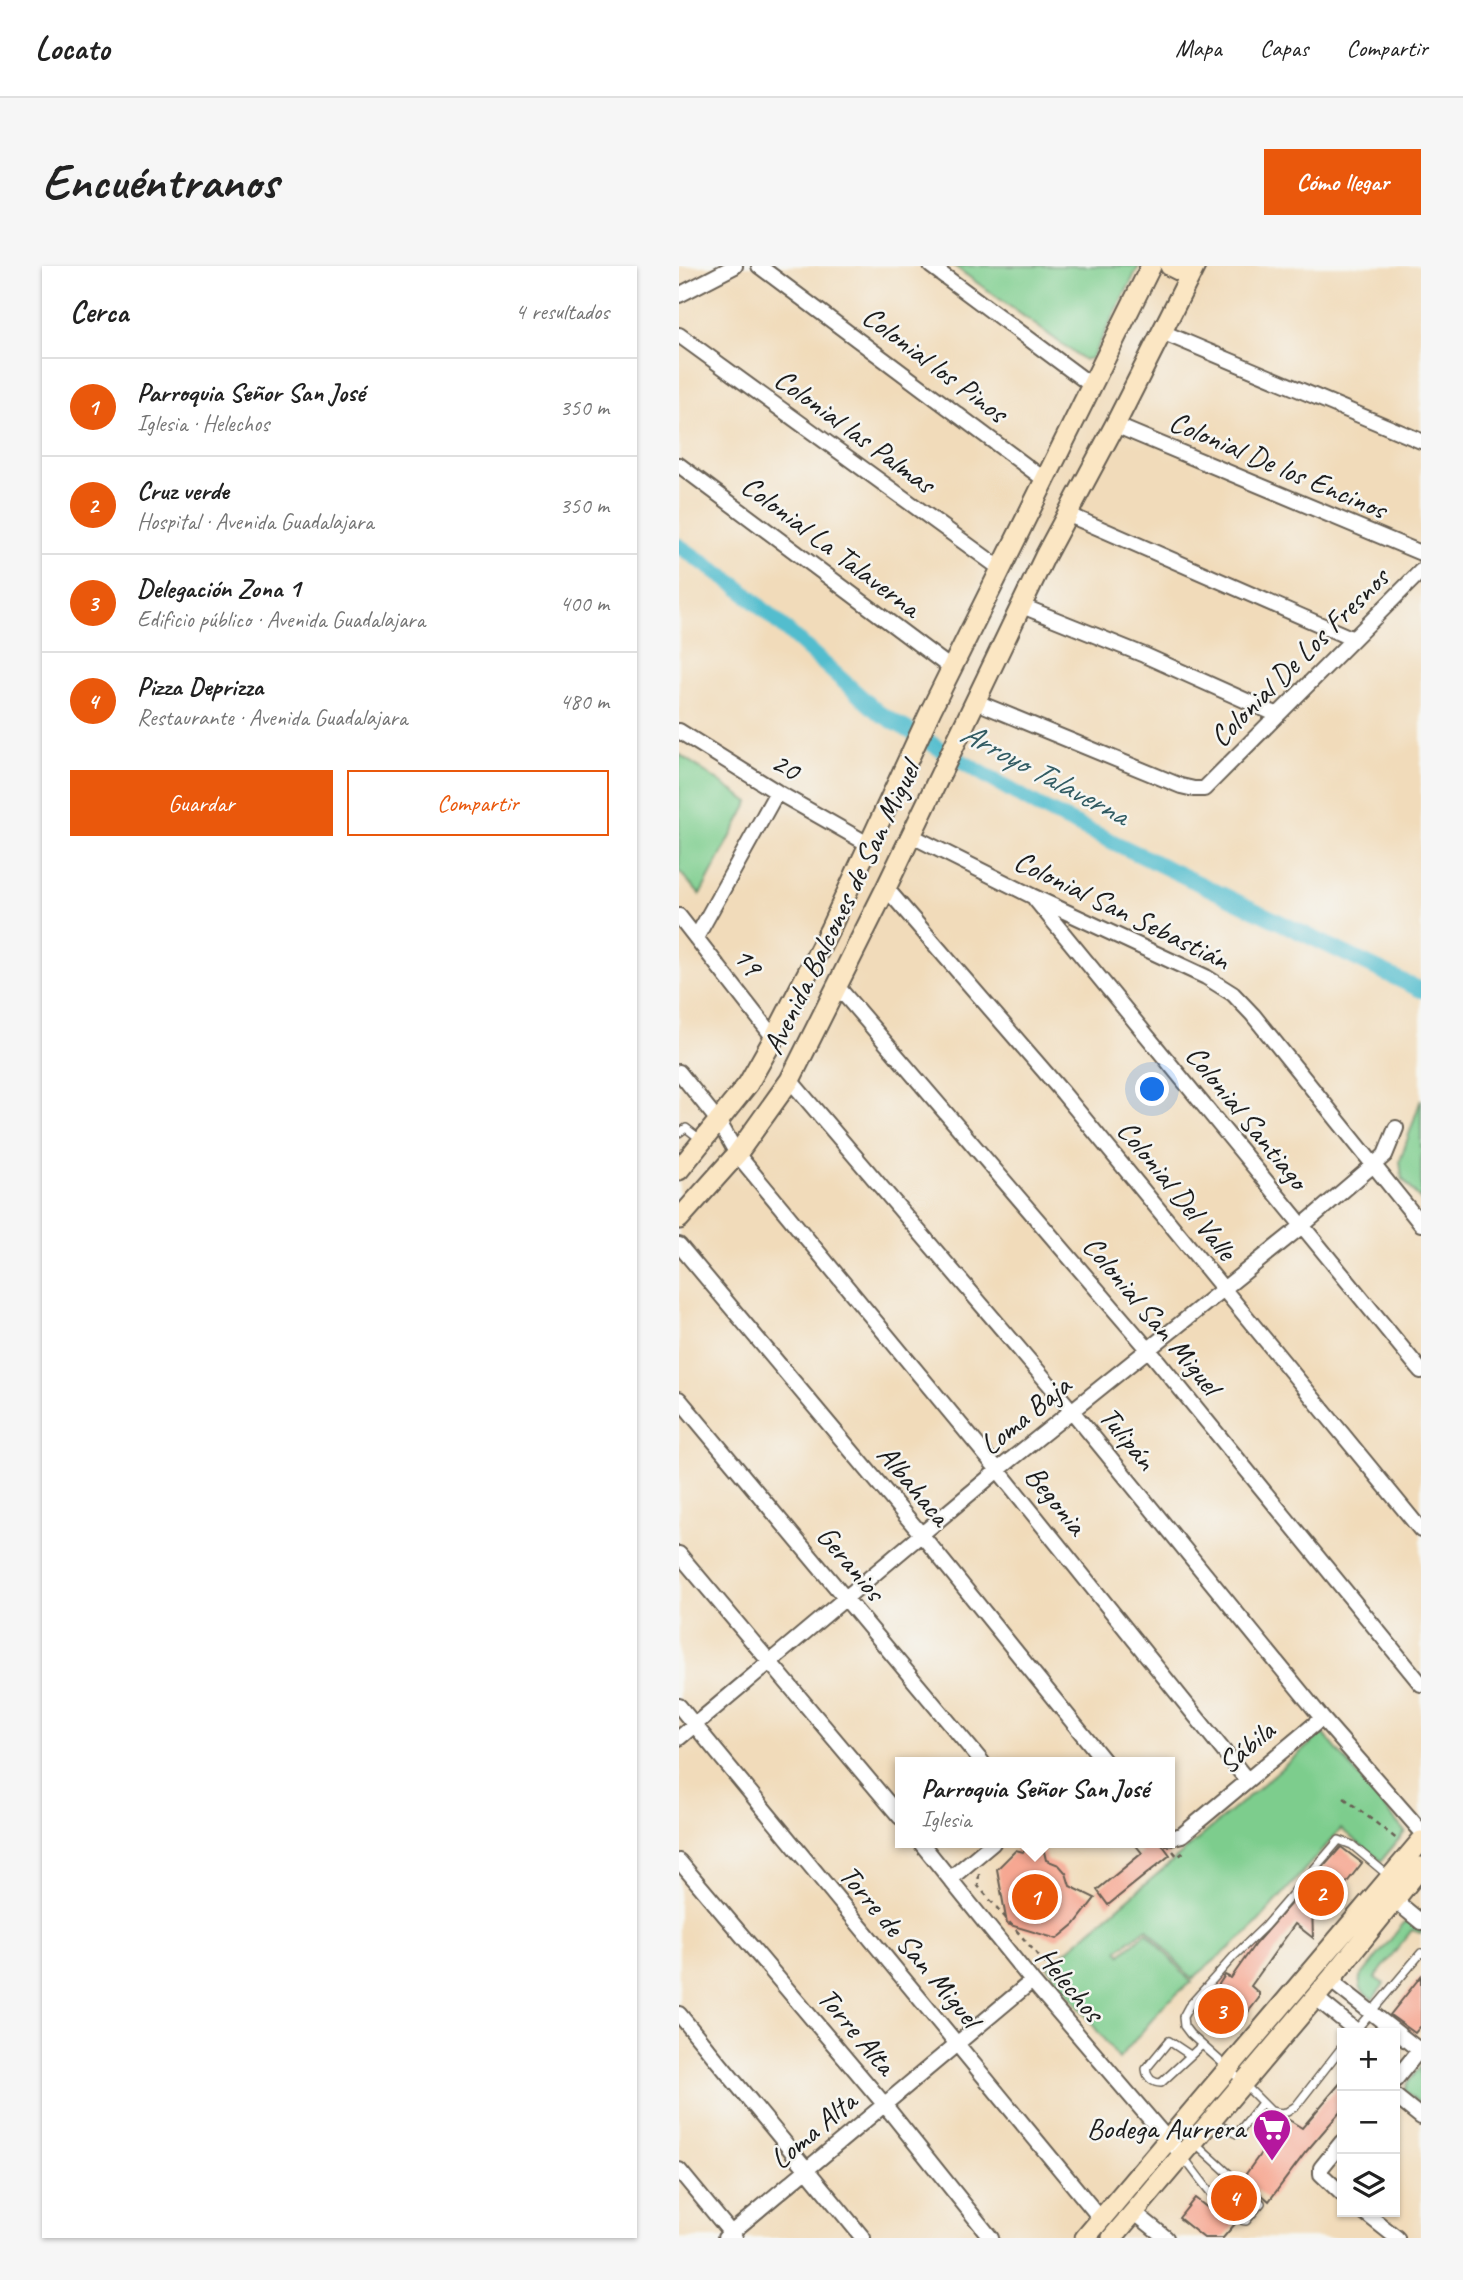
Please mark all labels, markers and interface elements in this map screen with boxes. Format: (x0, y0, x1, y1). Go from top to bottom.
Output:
text: Locato (35, 27, 109, 69)
text: Mapa (1175, 33, 1222, 63)
text: Capas (1260, 33, 1308, 63)
text: Compartir (1346, 33, 1428, 63)
button: Cómo llegar (1264, 149, 1421, 215)
text: Encuéntranos (42, 151, 278, 213)
text: Cerca (70, 293, 128, 331)
text: 4 resultados (515, 297, 609, 326)
street label: Colonial los Pinos (855, 297, 1017, 433)
street label: Colonial las Palmas (767, 360, 945, 504)
text: Parroquia Señor San José (137, 376, 365, 409)
text: 1 (88, 393, 98, 422)
text: 350 m (560, 393, 609, 422)
street label: Colonial De los Encinos (1164, 402, 1395, 529)
text: Iglesia · Helechos (137, 409, 269, 438)
street label: Colonial La Talaverna (734, 466, 930, 627)
text: Cruz verde (137, 474, 229, 507)
text: 2 (88, 491, 98, 520)
text: 350 m (560, 491, 609, 520)
text: Hospital · Avenida Guadalajara (137, 507, 373, 536)
street label: Colonial De Los Fresnos (1201, 557, 1399, 755)
text: Delegación Zona 1 (137, 572, 300, 605)
text: 3 (88, 589, 98, 618)
text: 400 m (560, 589, 609, 618)
text: Edificio público · Avenida Guadalajara (137, 605, 425, 634)
text: Pizza Deprizza (137, 670, 263, 703)
text: 4 (88, 687, 98, 716)
text: 480 m (560, 687, 609, 716)
text: Restaurante · Avenida Guadalajara (137, 703, 407, 732)
water label: Arroyo Talaverna (954, 712, 1139, 837)
street label: 20 (765, 743, 810, 791)
street label: Avenida Balcones de San Miguel (754, 751, 931, 1060)
button: Guardar (70, 770, 333, 836)
button: Compartir (347, 770, 609, 836)
street label: Colonial San Sebastián (1008, 841, 1237, 979)
street label: 19 (725, 939, 773, 985)
street label: Colonial Santiago (1177, 1037, 1319, 1200)
your location (1135, 1072, 1169, 1106)
street label: Colonial Del Valle (1109, 1112, 1247, 1270)
street label: Colonial San Miguel (1074, 1228, 1233, 1406)
street label: Loma Baja (972, 1366, 1080, 1463)
street label: Tulipán (1091, 1398, 1166, 1479)
street label: Albahaca (869, 1436, 961, 1536)
street label: Begonia (1016, 1457, 1097, 1544)
street label: Geranios (808, 1517, 895, 1611)
street label: Sábila (1209, 1711, 1284, 1782)
popup (895, 1757, 1175, 1848)
text: Parroquia Señor San José (921, 1772, 1149, 1805)
text: Iglesia (921, 1805, 971, 1834)
street label: Torre de San Miguel (831, 1857, 992, 2039)
pin: 2 (1298, 1867, 1344, 1919)
pin: 1 (1012, 1871, 1058, 1923)
street label: Helechos (1028, 1939, 1114, 2032)
street label: Torre Alta (809, 1979, 906, 2085)
pin: 3 (1198, 1985, 1244, 2037)
map controls (1337, 2028, 1400, 2217)
button: + (1337, 2028, 1400, 2091)
street label: Loma Alta (762, 2081, 866, 2177)
button: − (1337, 2091, 1400, 2154)
supermarket icon: Bodega Aurrera (1251, 2107, 1293, 2162)
place label: Bodega Aurrera (1087, 2109, 1248, 2147)
button: layers (1337, 2154, 1400, 2217)
pin: 4 (1211, 2172, 1257, 2224)

